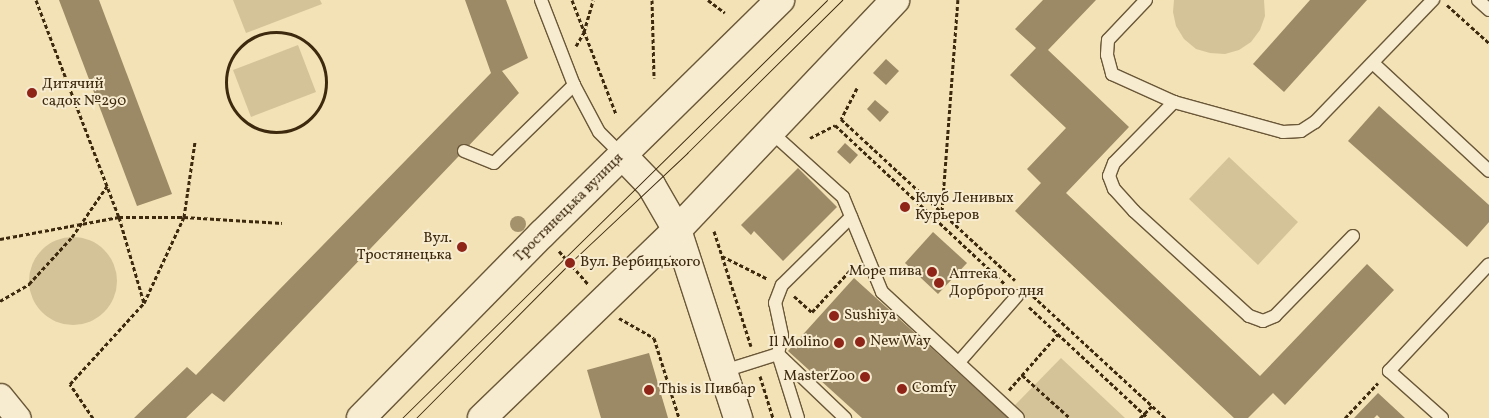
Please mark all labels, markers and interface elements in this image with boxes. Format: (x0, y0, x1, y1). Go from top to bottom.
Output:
place label: Дитячий садок №290 (42, 75, 126, 110)
marker: Дитячий садок №290 (26, 87, 38, 99)
street label: Тростянецька вулиця (511, 150, 627, 266)
place label: Клуб Ленивых Курьеров (915, 189, 1014, 224)
marker: Клуб Ленивых Курьеров (899, 201, 911, 213)
place label: Вул. Тростянецька (357, 229, 452, 264)
marker: Вул. Тростянецька (456, 241, 468, 253)
place label: Вул. Вербицького (580, 254, 701, 272)
marker: Вул. Вербицького (564, 257, 576, 269)
place label: Море пива (849, 263, 922, 281)
place label: Аптека Дорброго дня (949, 265, 1044, 300)
marker: Море пива (926, 266, 938, 278)
marker: Аптека Дорброго дня (933, 277, 945, 289)
place label: Sushiya (844, 307, 896, 325)
marker: Sushiya (828, 310, 840, 322)
place label: New Way (870, 333, 932, 351)
place label: Il Molino (769, 334, 829, 352)
marker: New Way (854, 336, 866, 348)
marker: Il Molino (833, 337, 845, 349)
place label: MasterZoo (783, 368, 855, 386)
marker: MasterZoo (859, 371, 871, 383)
place label: Comfy (912, 380, 956, 398)
place label: This is Пивбар (659, 381, 756, 399)
marker: Comfy (896, 383, 908, 395)
marker: This is Пивбар (643, 384, 655, 396)

